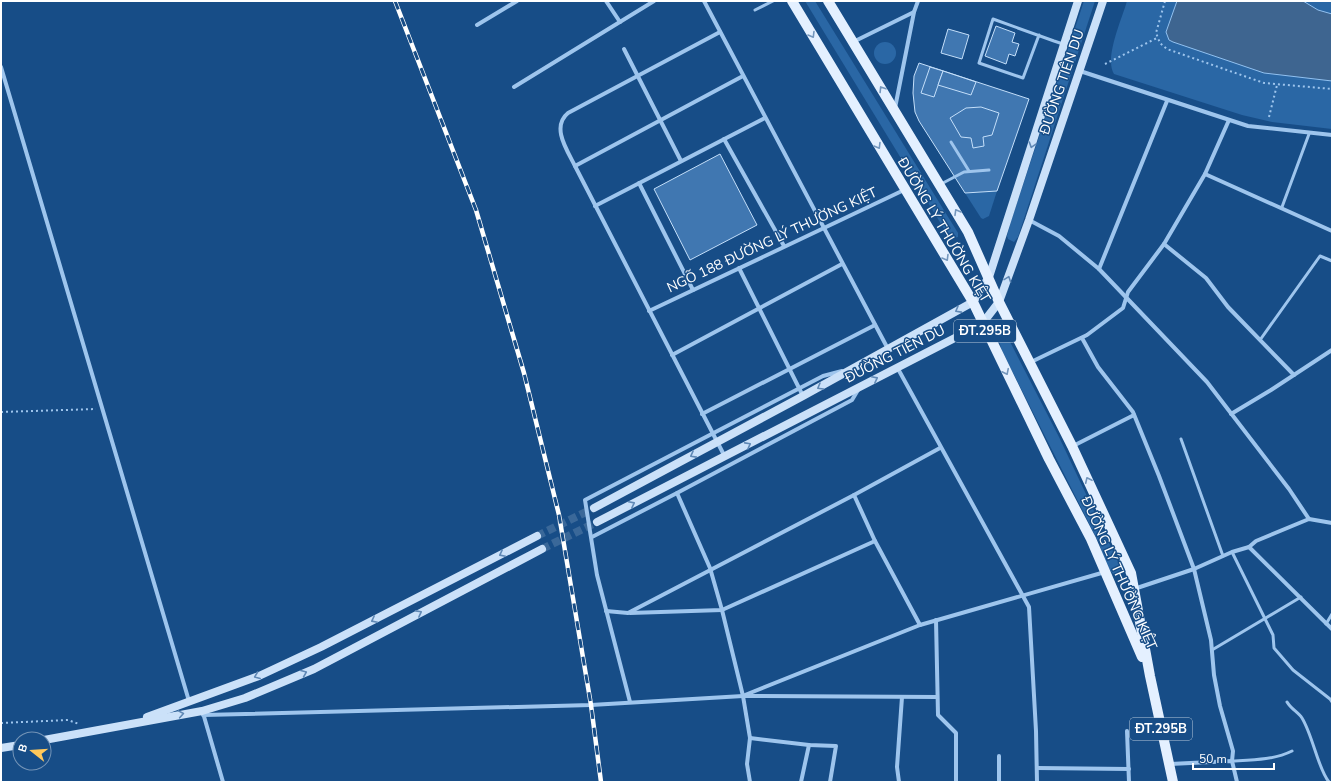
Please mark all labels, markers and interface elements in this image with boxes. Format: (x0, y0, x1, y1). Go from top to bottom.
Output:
street label: ĐƯỜNG TIÊN DU (1035, 27, 1089, 138)
one-way arrow (808, 31, 815, 38)
one-way arrow (880, 86, 887, 93)
one-way arrow (1028, 141, 1037, 148)
one-way arrow (874, 142, 881, 149)
street label: ĐƯỜNG LÝ THƯỜNG KIỆT (893, 153, 995, 307)
street label: NGÕ 188 ĐƯỜNG LÝ THƯỜNG KIỆT (664, 183, 881, 297)
one-way arrow (954, 209, 961, 216)
one-way arrow (941, 254, 948, 261)
one-way arrow (1003, 276, 1011, 283)
one-way arrow (955, 306, 962, 313)
road number: ĐT.295B (954, 320, 1016, 342)
street label: ĐƯỜNG TIÊN DU (841, 321, 948, 388)
one-way arrow (1001, 368, 1009, 376)
one-way arrow (871, 376, 878, 383)
one-way arrow (817, 382, 824, 389)
one-way arrow (743, 442, 751, 450)
one-way arrow (690, 450, 697, 457)
one-way arrow (1085, 476, 1093, 484)
street label: ĐƯỜNG LÝ THƯỜNG KIỆT (1076, 492, 1162, 653)
one-way arrow (627, 501, 635, 509)
one-way arrow (499, 549, 507, 557)
one-way arrow (415, 611, 423, 618)
one-way arrow (371, 615, 379, 623)
one-way arrow (299, 670, 307, 678)
one-way arrow (254, 672, 261, 680)
one-way arrow (178, 711, 184, 719)
road number: ĐT.295B (1130, 718, 1192, 740)
north arrow (12, 731, 52, 771)
text: B (15, 742, 31, 754)
scale bar (1193, 745, 1274, 771)
text: 50 m (1199, 751, 1227, 767)

